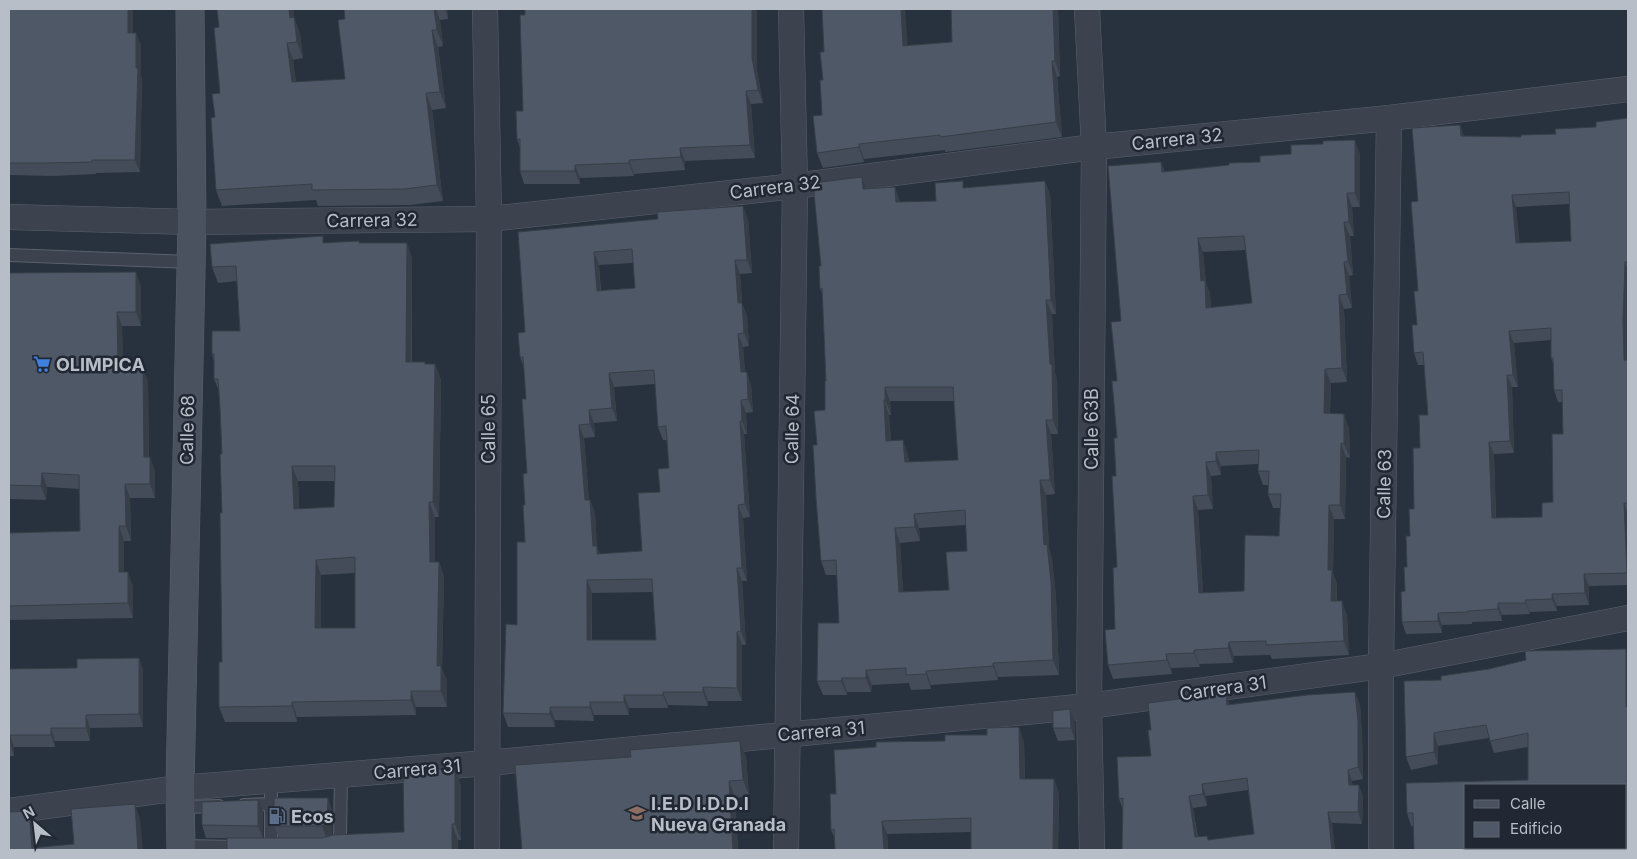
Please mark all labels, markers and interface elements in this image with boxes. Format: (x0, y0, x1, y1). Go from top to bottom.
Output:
street label: Carrera 32 (1130, 124, 1224, 154)
street label: Carrera 32 (728, 171, 822, 203)
street label: Carrera 32 (326, 209, 418, 231)
supermarket icon: OLIMPICA (32, 354, 52, 374)
place label: OLIMPICA (56, 354, 145, 375)
street label: Calle 63B (1081, 388, 1102, 470)
street label: Calle 65 (478, 394, 499, 464)
street label: Calle 64 (781, 394, 803, 464)
street label: Calle 68 (176, 395, 198, 465)
street label: Calle 63 (1373, 449, 1395, 519)
street label: Carrera 31 (1178, 672, 1268, 704)
street label: Carrera 31 (776, 717, 866, 745)
street label: Carrera 31 (372, 755, 462, 783)
legend (1464, 784, 1627, 849)
place label: I.E.D I.D.D.I Nueva Granada (651, 793, 786, 835)
text: Calle (1510, 794, 1545, 813)
north arrow (10, 799, 60, 849)
text: N (20, 802, 37, 822)
school or university icon: I.E.D I.D.D.I Nueva Granada (627, 803, 647, 823)
fuel station icon: Ecos (267, 806, 287, 826)
place label: Ecos (291, 806, 334, 827)
text: Edificio (1510, 819, 1562, 838)

